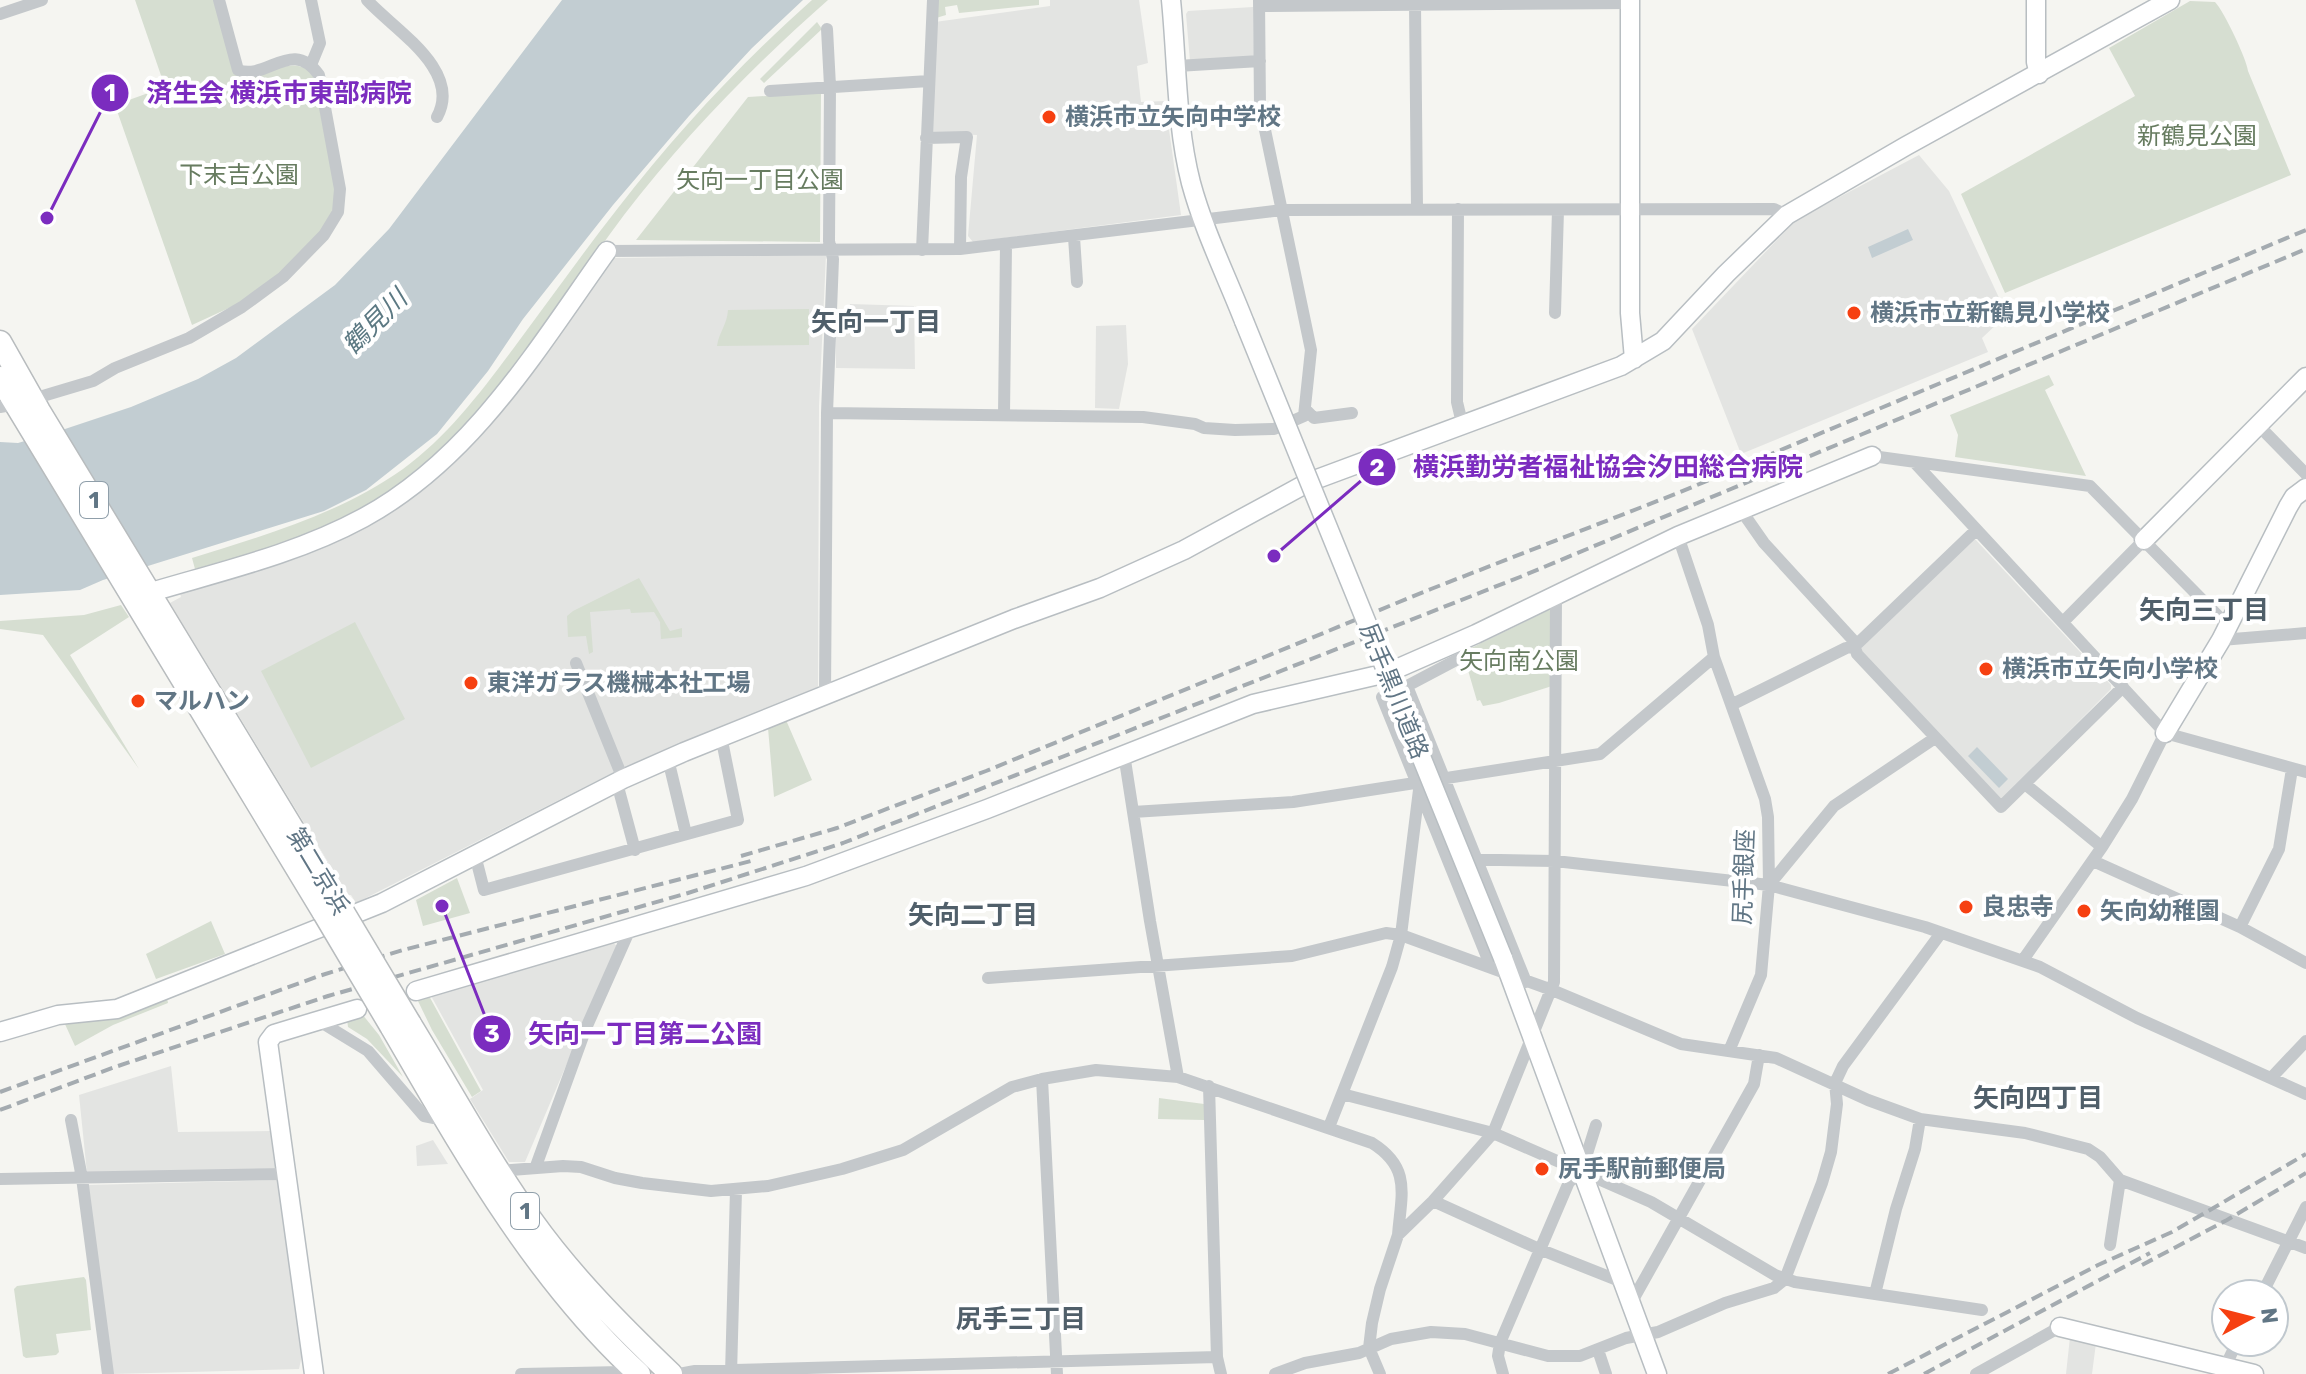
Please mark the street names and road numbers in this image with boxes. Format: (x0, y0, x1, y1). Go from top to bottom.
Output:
road number: 1 (80, 482, 108, 518)
street label: 尻手黒川道路 (1354, 619, 1434, 763)
street label: 第二京浜 (281, 823, 355, 919)
street label: 尻手銀座 (1728, 829, 1760, 925)
road number: 1 (511, 1193, 539, 1229)

